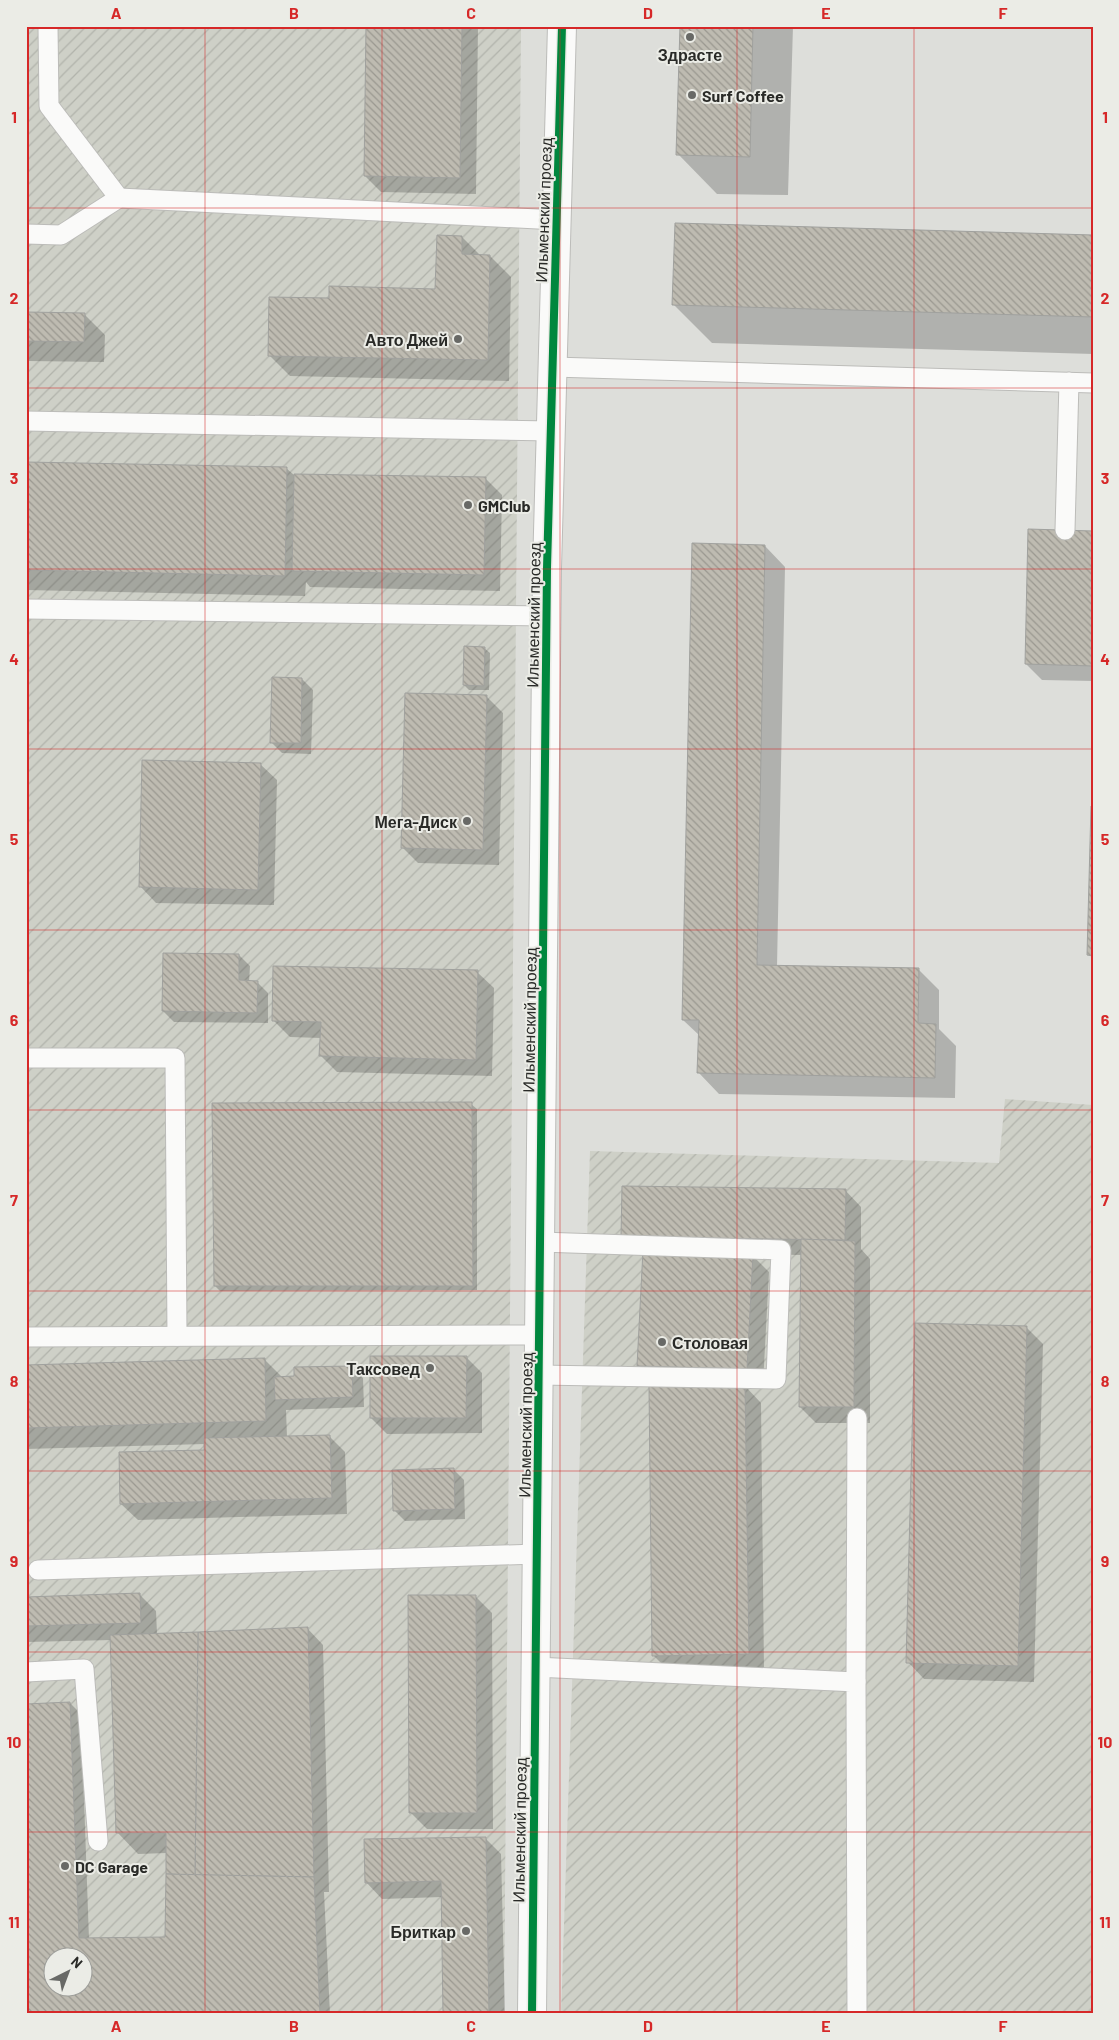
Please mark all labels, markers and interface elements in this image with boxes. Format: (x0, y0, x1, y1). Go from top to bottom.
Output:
text: A (111, 3, 122, 22)
text: B (289, 3, 299, 22)
text: C (466, 3, 476, 22)
text: D (643, 3, 653, 22)
text: E (821, 3, 831, 22)
text: F (999, 3, 1008, 22)
marker: Здрасте (684, 31, 696, 43)
place label: Здрасте (658, 45, 722, 64)
place label: Surf Coffee (702, 86, 784, 105)
marker: Surf Coffee (686, 89, 698, 101)
text: 1 (11, 107, 17, 126)
text: 1 (1102, 107, 1108, 126)
street label: Ильменский проезд (531, 136, 555, 283)
text: 2 (10, 288, 19, 307)
text: 2 (1101, 288, 1110, 307)
place label: Авто Джей (365, 330, 448, 349)
marker: Авто Джей (452, 333, 464, 345)
text: 3 (10, 468, 18, 487)
text: 3 (1101, 468, 1109, 487)
place label: GMClub (478, 496, 531, 515)
marker: GMClub (462, 499, 474, 511)
street label: Ильменский проезд (522, 542, 544, 688)
text: 4 (9, 649, 19, 668)
text: 4 (1100, 649, 1110, 668)
place label: Мега-Диск (375, 812, 458, 831)
marker: Мега-Диск (461, 815, 473, 827)
text: 5 (10, 829, 19, 848)
text: 5 (1101, 829, 1110, 848)
street label: Ильменский проезд (518, 947, 540, 1093)
text: 6 (10, 1010, 19, 1029)
text: 6 (1101, 1010, 1110, 1029)
text: 7 (10, 1190, 18, 1209)
text: 7 (1101, 1190, 1109, 1209)
place label: Столовая (672, 1333, 748, 1352)
marker: Столовая (656, 1336, 668, 1348)
street label: Ильменский проезд (514, 1352, 536, 1498)
place label: Таксовед (347, 1359, 420, 1378)
marker: Таксовед (424, 1362, 436, 1374)
text: 8 (10, 1371, 19, 1390)
text: 8 (1101, 1371, 1110, 1390)
text: 9 (10, 1551, 18, 1570)
text: 9 (1101, 1551, 1109, 1570)
text: 10 (7, 1732, 21, 1751)
text: 10 (1098, 1732, 1112, 1751)
street label: Ильменский проезд (508, 1757, 530, 1903)
place label: DC Garage (75, 1857, 148, 1876)
marker: DC Garage (59, 1860, 71, 1872)
text: 11 (8, 1912, 20, 1931)
text: 11 (1099, 1912, 1111, 1931)
place label: Бриткар (390, 1922, 456, 1941)
marker: Бриткар (460, 1925, 472, 1937)
north arrow (42, 1948, 92, 1998)
text: N (68, 1953, 86, 1971)
text: A (111, 2016, 122, 2035)
text: B (289, 2016, 299, 2035)
text: C (466, 2016, 476, 2035)
text: D (643, 2016, 653, 2035)
text: E (821, 2016, 831, 2035)
text: F (999, 2016, 1008, 2035)

